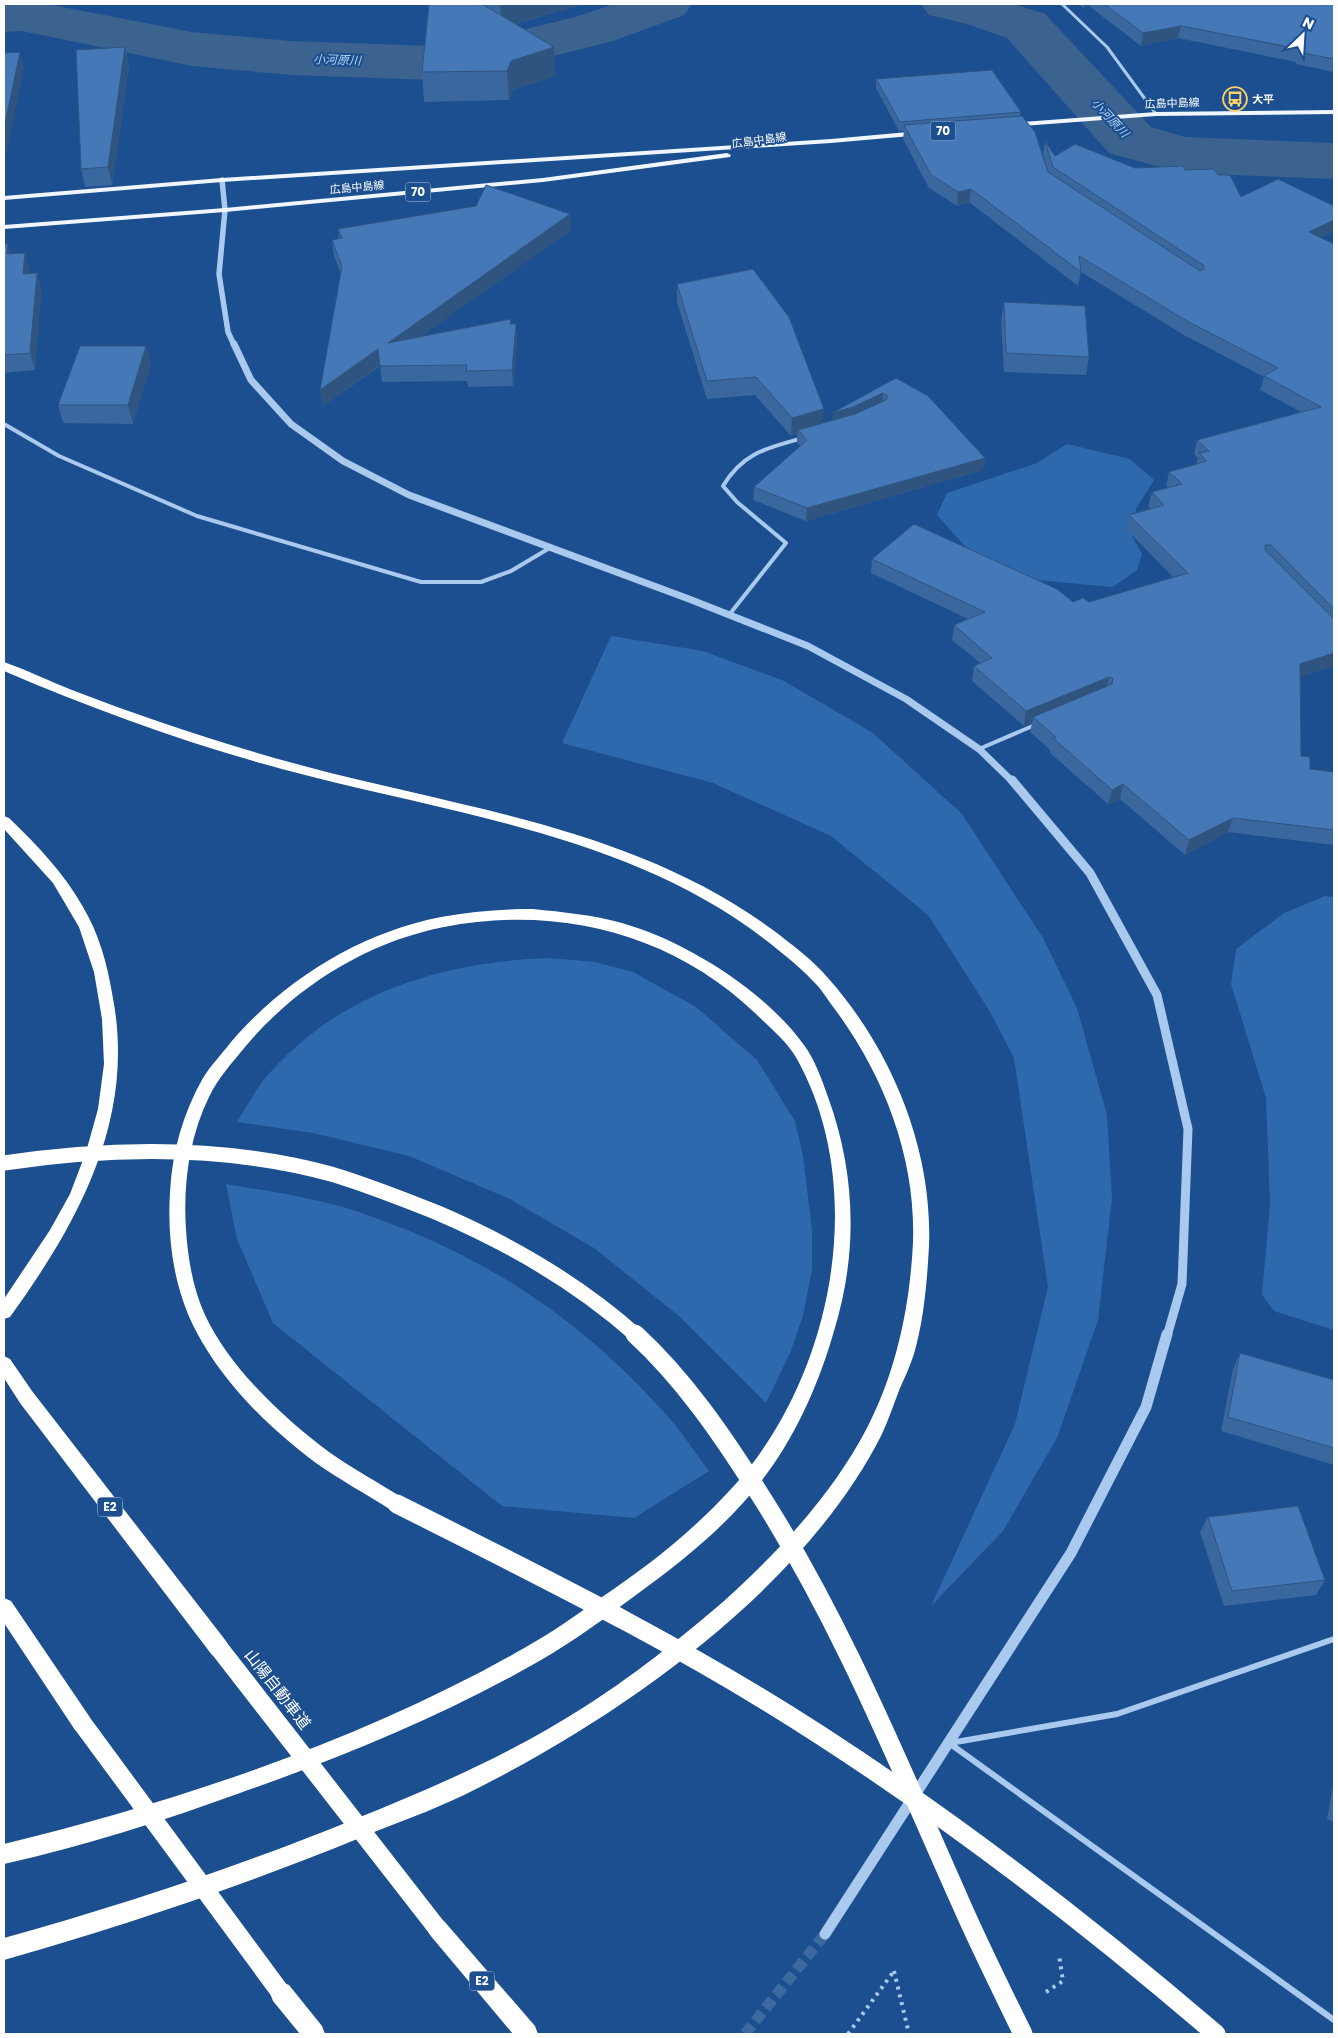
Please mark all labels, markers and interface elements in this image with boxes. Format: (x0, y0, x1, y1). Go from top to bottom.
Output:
north arrow (1278, 10, 1328, 60)
text: N (1299, 12, 1317, 35)
water label: 小河原川 (313, 50, 363, 69)
bus stop icon: 大平 (1222, 86, 1248, 112)
place label: 大平 (1252, 91, 1274, 107)
water label: 小河原川 (1088, 94, 1134, 142)
street label: 広島中島線 (1144, 94, 1200, 112)
road number: 70 (930, 122, 956, 140)
street label: 広島中島線 (731, 128, 787, 152)
street label: 広島中島線 (329, 177, 385, 197)
road number: 70 (406, 182, 430, 202)
road number: E2 (98, 1498, 122, 1516)
street label: 山陽自動車道 (239, 1644, 316, 1734)
road number: E2 (470, 1972, 494, 1990)

